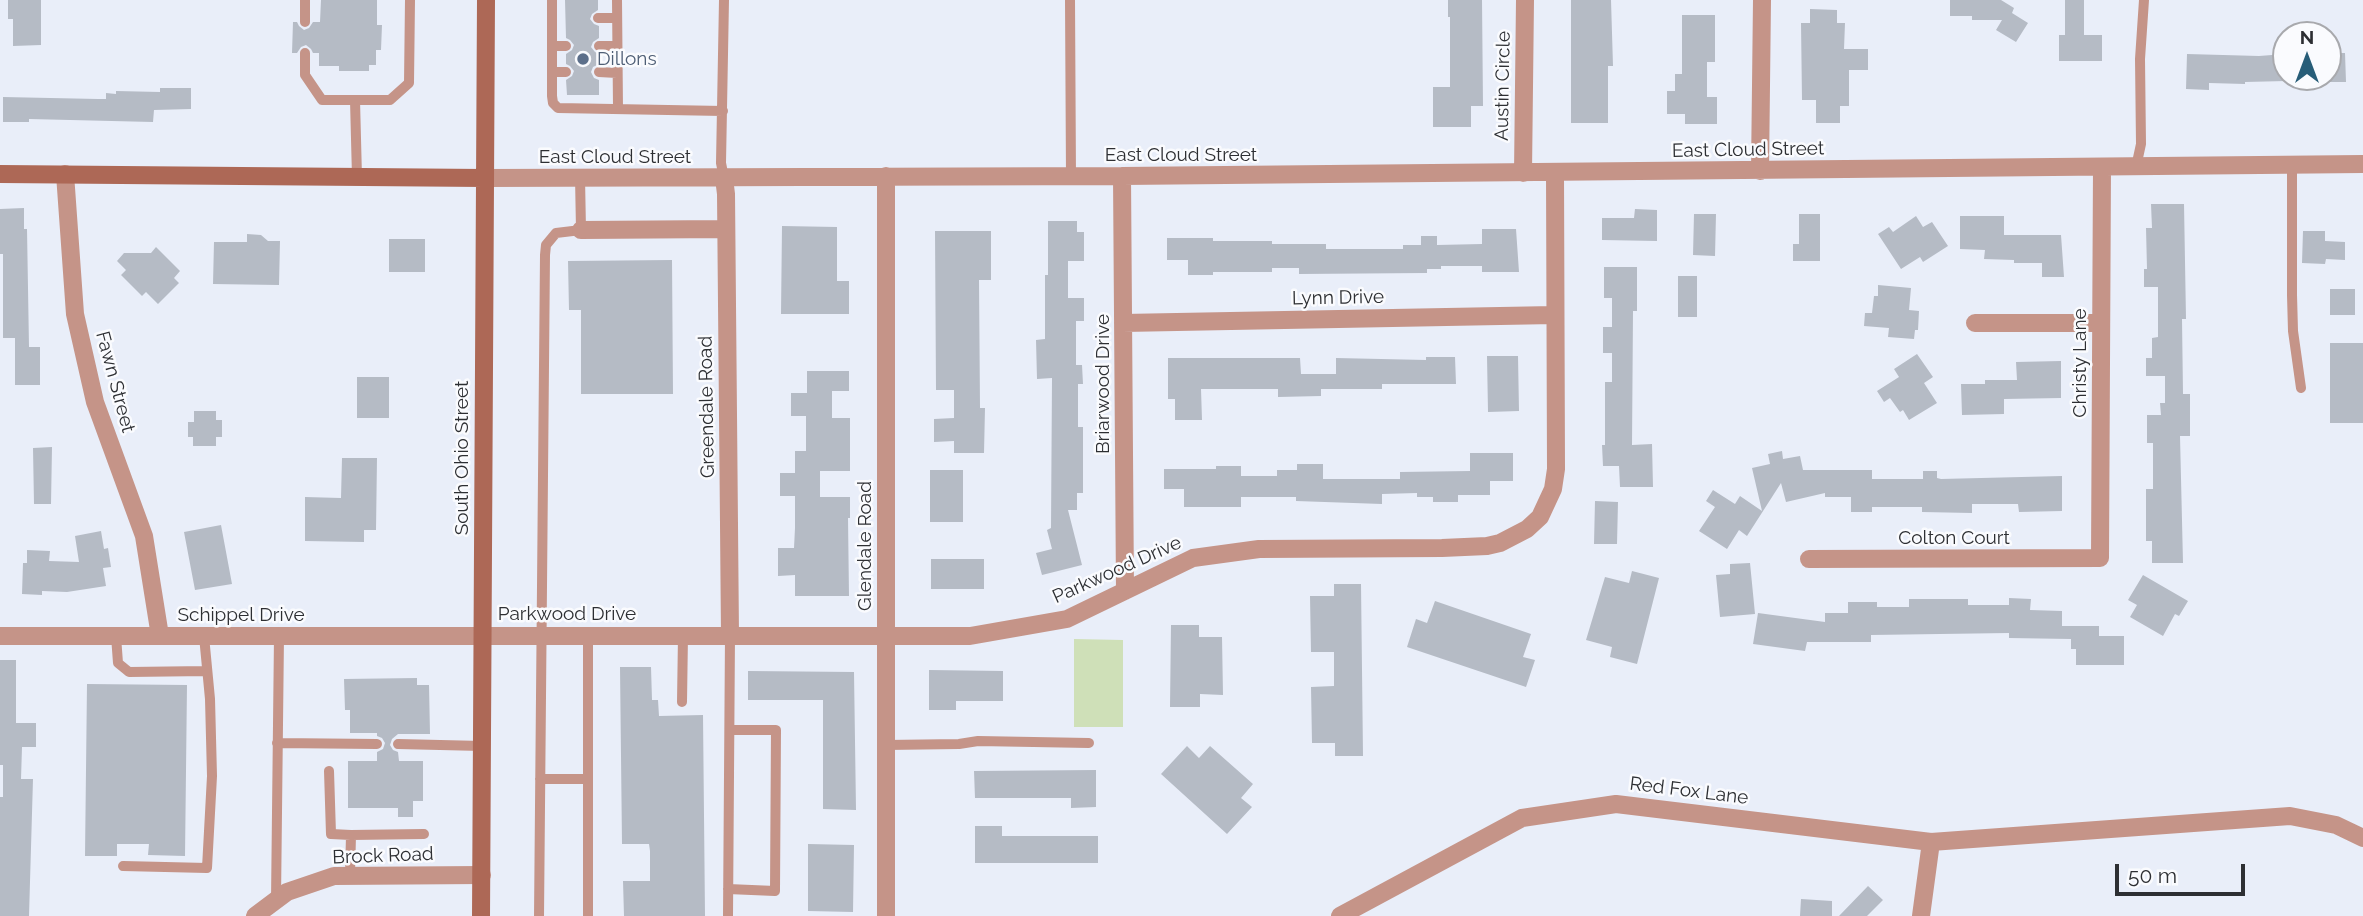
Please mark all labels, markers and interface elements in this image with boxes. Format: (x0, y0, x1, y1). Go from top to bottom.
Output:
north arrow (2272, 21, 2342, 91)
text: N (2300, 26, 2314, 48)
street label: Austin Circle (1491, 31, 1515, 141)
place label: Dillons (597, 48, 657, 70)
marker: Dillons (575, 51, 591, 67)
street label: East Cloud Street (1672, 137, 1824, 163)
street label: East Cloud Street (1105, 144, 1257, 166)
street label: East Cloud Street (539, 146, 691, 168)
street label: Lynn Drive (1292, 286, 1384, 310)
street label: Christy Lane (2069, 308, 2091, 418)
street label: Briarwood Drive (1092, 314, 1114, 454)
street label: Fawn Street (91, 329, 139, 435)
street label: Greendale Road (694, 336, 720, 478)
street label: South Ohio Street (451, 381, 473, 535)
street label: Glendale Road (854, 481, 876, 611)
street label: Colton Court (1898, 527, 2010, 549)
street label: Parkwood Drive (1049, 531, 1185, 609)
street label: Parkwood Drive (498, 603, 636, 625)
street label: Schippel Drive (177, 604, 305, 626)
street label: Red Fox Lane (1628, 772, 1750, 810)
street label: Brock Road (332, 843, 434, 869)
scale bar (2118, 850, 2248, 894)
text: 50 m (2128, 863, 2177, 888)

